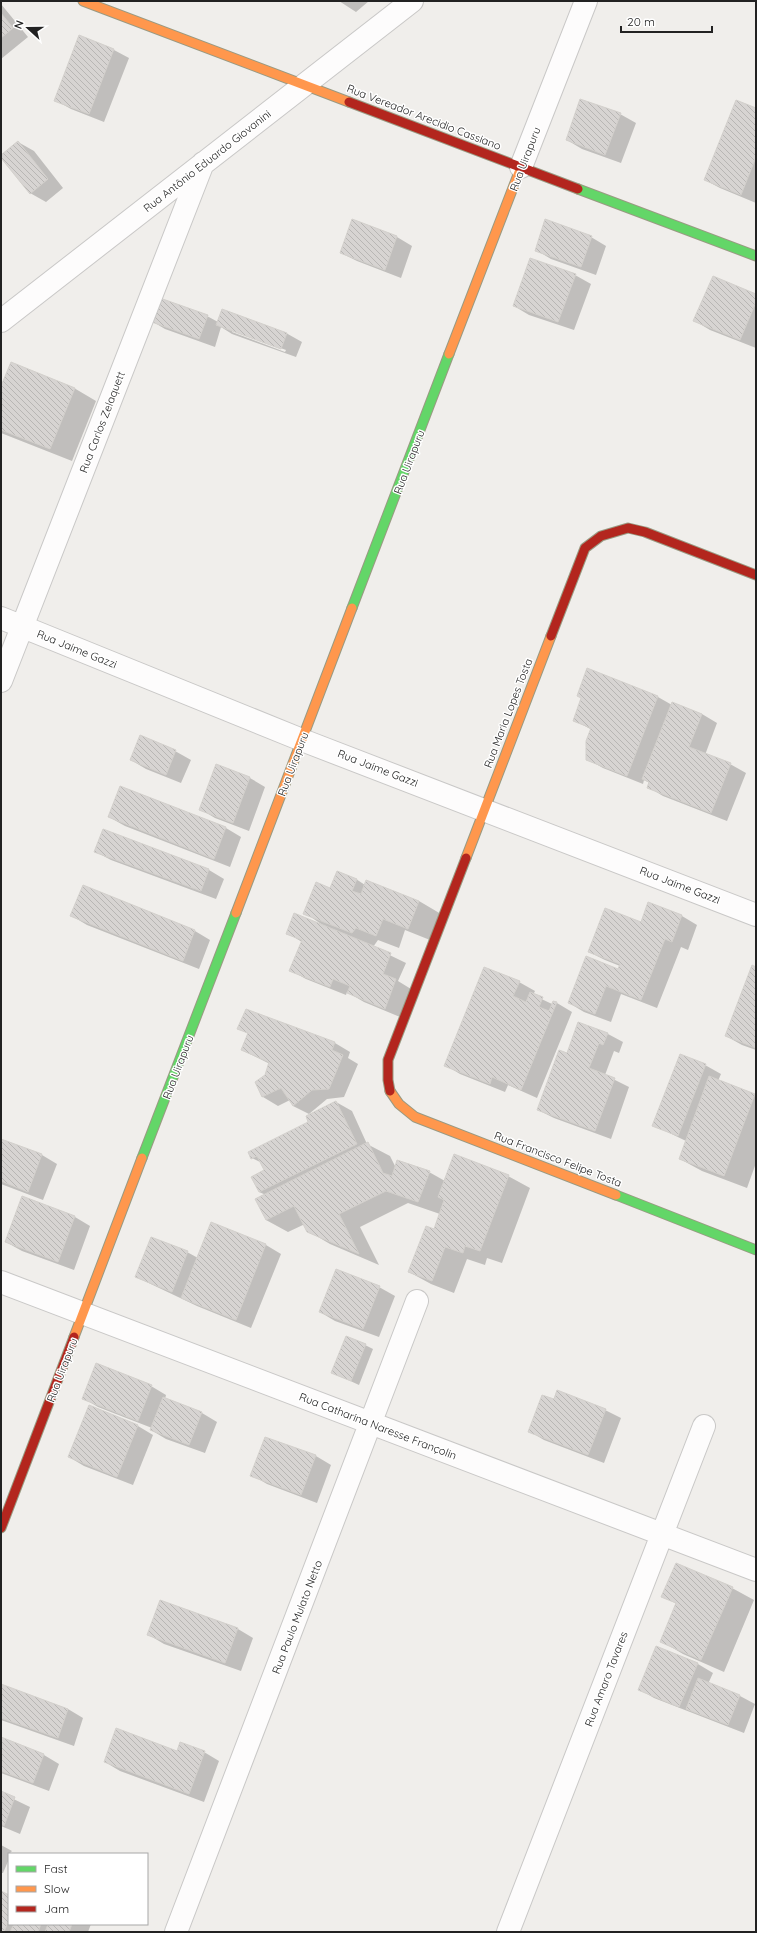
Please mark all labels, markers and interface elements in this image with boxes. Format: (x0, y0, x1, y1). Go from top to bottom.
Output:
north arrow (8, 8, 48, 48)
scale bar (621, 8, 712, 34)
text: 20 m (627, 14, 655, 29)
text: N (11, 18, 27, 31)
street label: Rua Vereador Arecidio Cassiano (345, 81, 503, 153)
street label: Rua Antônio Eduardo Giovanini (140, 107, 274, 215)
street label: Rua Uirapuru (506, 125, 544, 193)
street label: Rua Carlos Zelaquett (76, 369, 128, 475)
street label: Rua Uirapuru (390, 428, 428, 496)
street label: Rua Jaime Gazzi (35, 627, 119, 671)
street label: Rua Maria Lopes Tosta (481, 656, 535, 770)
street label: Rua Uirapuru (274, 730, 312, 798)
street label: Rua Jaime Gazzi (336, 746, 420, 790)
street label: Rua Jaime Gazzi (638, 863, 722, 907)
street label: Rua Uirapuru (159, 1033, 197, 1101)
street label: Rua Francisco Felipe Tosta (492, 1128, 624, 1190)
street label: Rua Uirapuru (43, 1336, 81, 1404)
street label: Rua Catharina Naresse Françolin (297, 1389, 459, 1463)
street label: Rua Paulo Mulato Netto (269, 1558, 325, 1676)
street label: Rua Amaro Tavares (581, 1630, 631, 1728)
legend (8, 1853, 148, 1925)
text: Fast (44, 1861, 68, 1876)
text: Slow (44, 1881, 70, 1896)
text: Jam (44, 1901, 69, 1916)

